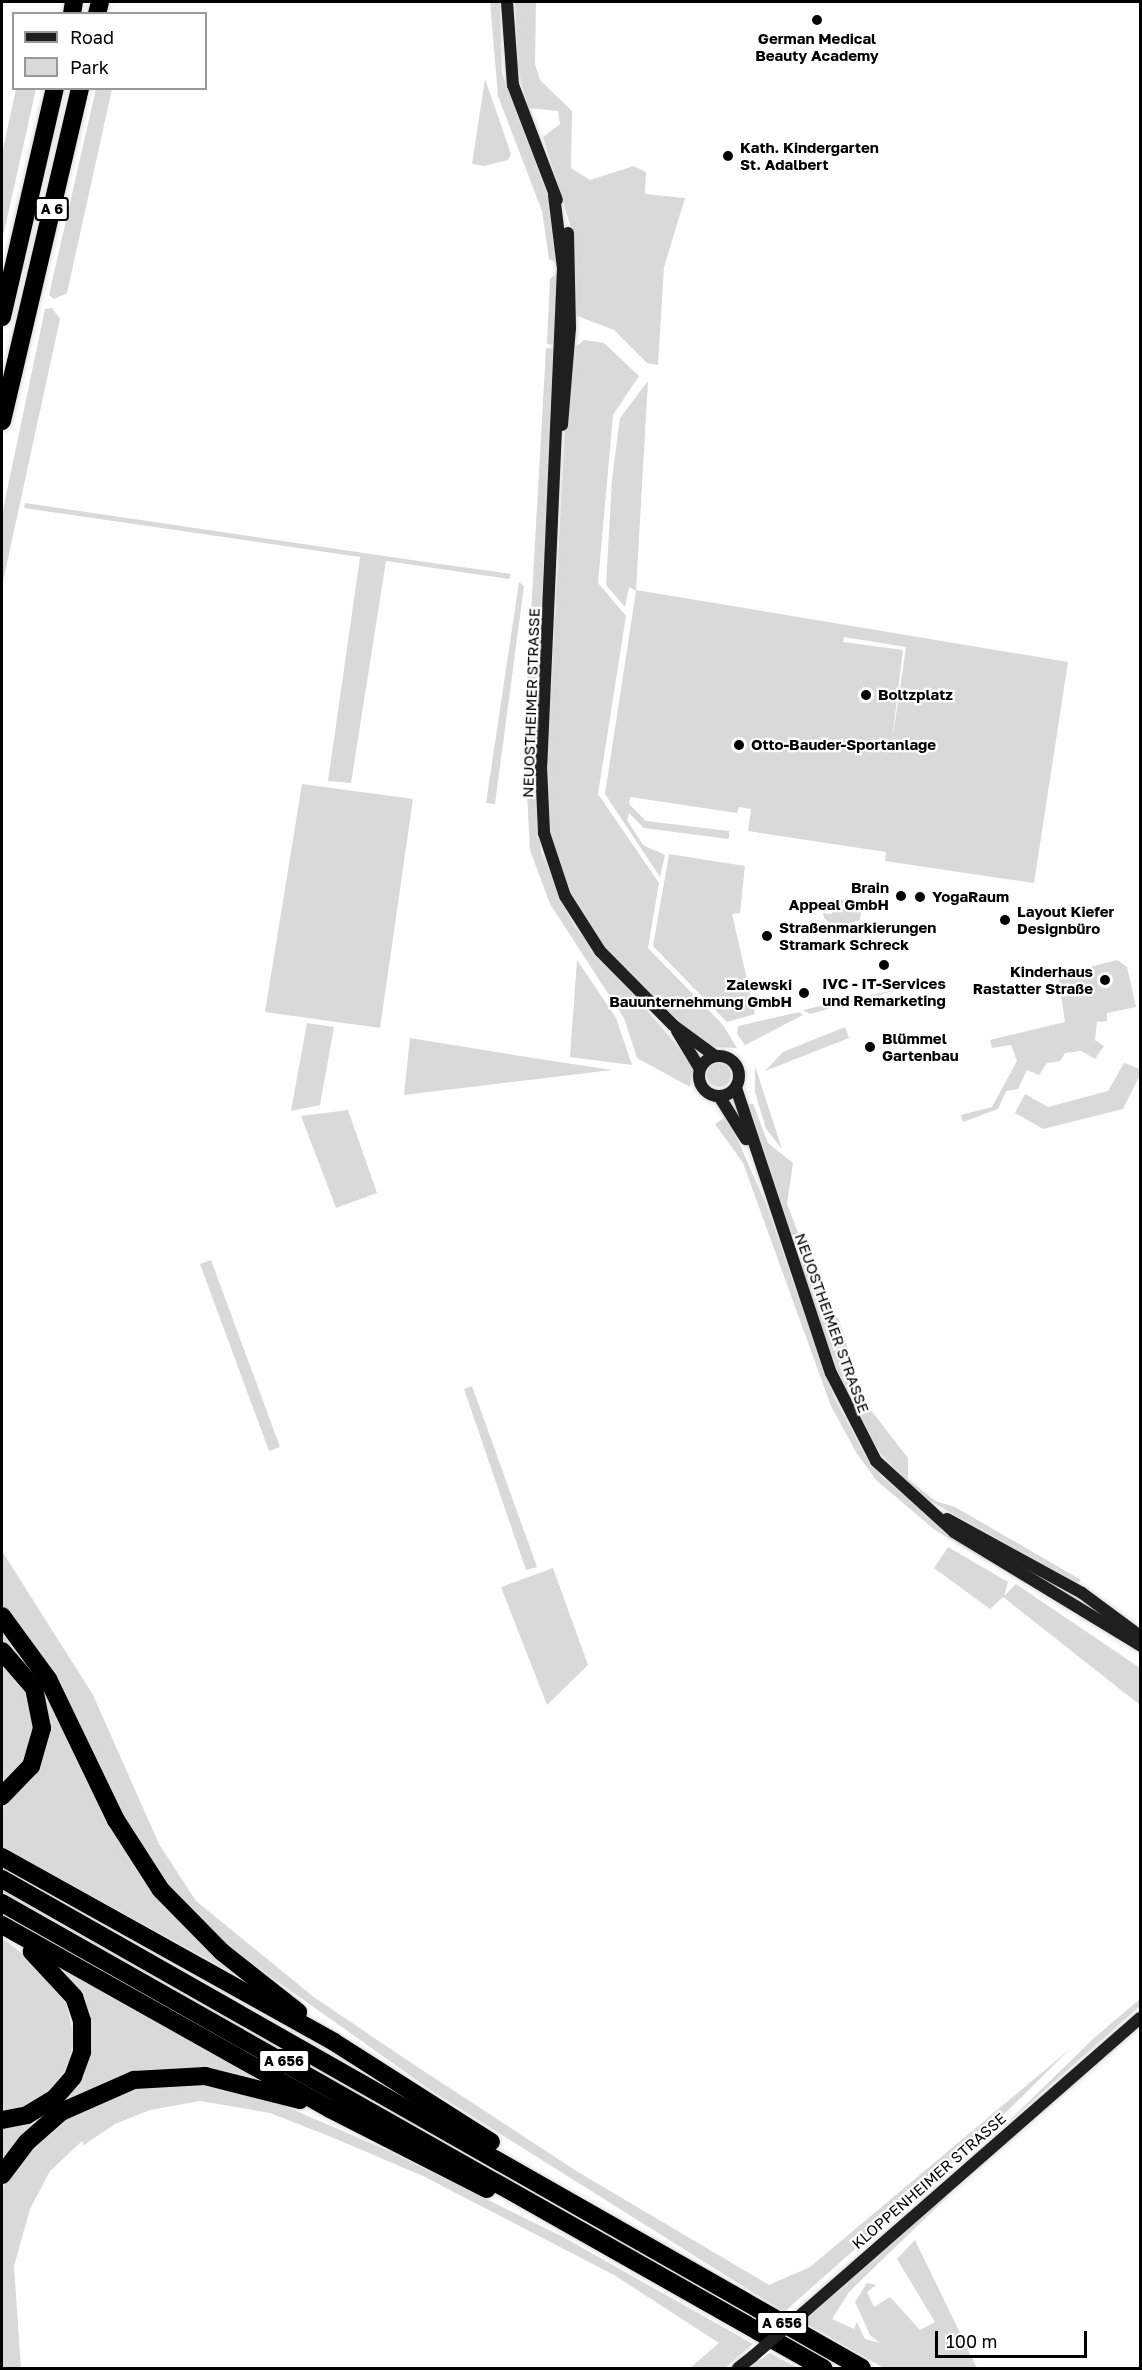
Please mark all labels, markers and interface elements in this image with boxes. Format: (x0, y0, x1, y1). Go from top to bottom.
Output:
legend (12, 12, 207, 90)
marker: German Medical Beauty Academy (810, 13, 824, 27)
text: Road (70, 26, 114, 48)
place label: German Medical Beauty Academy (755, 29, 879, 64)
text: Park (70, 56, 109, 78)
place label: Kath. Kindergarten St. Adalbert (740, 138, 879, 173)
marker: Kath. Kindergarten St. Adalbert (721, 149, 735, 163)
road number: A 6 (34, 198, 70, 220)
street label: NEUOSTHEIMER STRASSE (519, 608, 543, 798)
place label: Boltzplatz (878, 686, 953, 704)
marker: Boltzplatz (859, 688, 873, 702)
place label: Otto-Bauder-Sportanlage (751, 736, 936, 754)
marker: Otto-Bauder-Sportanlage (732, 738, 746, 752)
place label: Brain Appeal GmbH (789, 878, 889, 913)
place label: YogaRaum (932, 888, 1009, 906)
marker: Brain Appeal GmbH (894, 889, 908, 903)
marker: YogaRaum (913, 890, 927, 904)
place label: Layout Kiefer Designbüro (1017, 902, 1114, 937)
marker: Layout Kiefer Designbüro (998, 913, 1012, 927)
place label: Straßenmarkierungen Stramark Schreck (779, 918, 936, 953)
marker: Straßenmarkierungen Stramark Schreck (760, 929, 774, 943)
marker: IVC - IT-Services und Remarketing (877, 958, 891, 972)
place label: Kinderhaus Rastatter Straße (973, 962, 1093, 997)
marker: Kinderhaus Rastatter Straße (1098, 973, 1112, 987)
place label: IVC - IT-Services und Remarketing (822, 974, 946, 1009)
place label: Zalewski Bauunternehmung GmbH (609, 975, 792, 1010)
marker: Zalewski Bauunternehmung GmbH (797, 986, 811, 1000)
place label: Blümmel Gartenbau (882, 1029, 959, 1064)
marker: Blümmel Gartenbau (863, 1040, 877, 1054)
street label: NEUOSTHEIMER STRASSE (791, 1231, 873, 1415)
road number: A 656 (257, 2050, 311, 2072)
street label: KLOPPENHEIMER STRASSE (848, 2109, 1010, 2253)
road number: A 656 (755, 2312, 809, 2334)
scale bar (938, 2319, 1090, 2357)
text: 100 m (946, 2330, 997, 2352)

